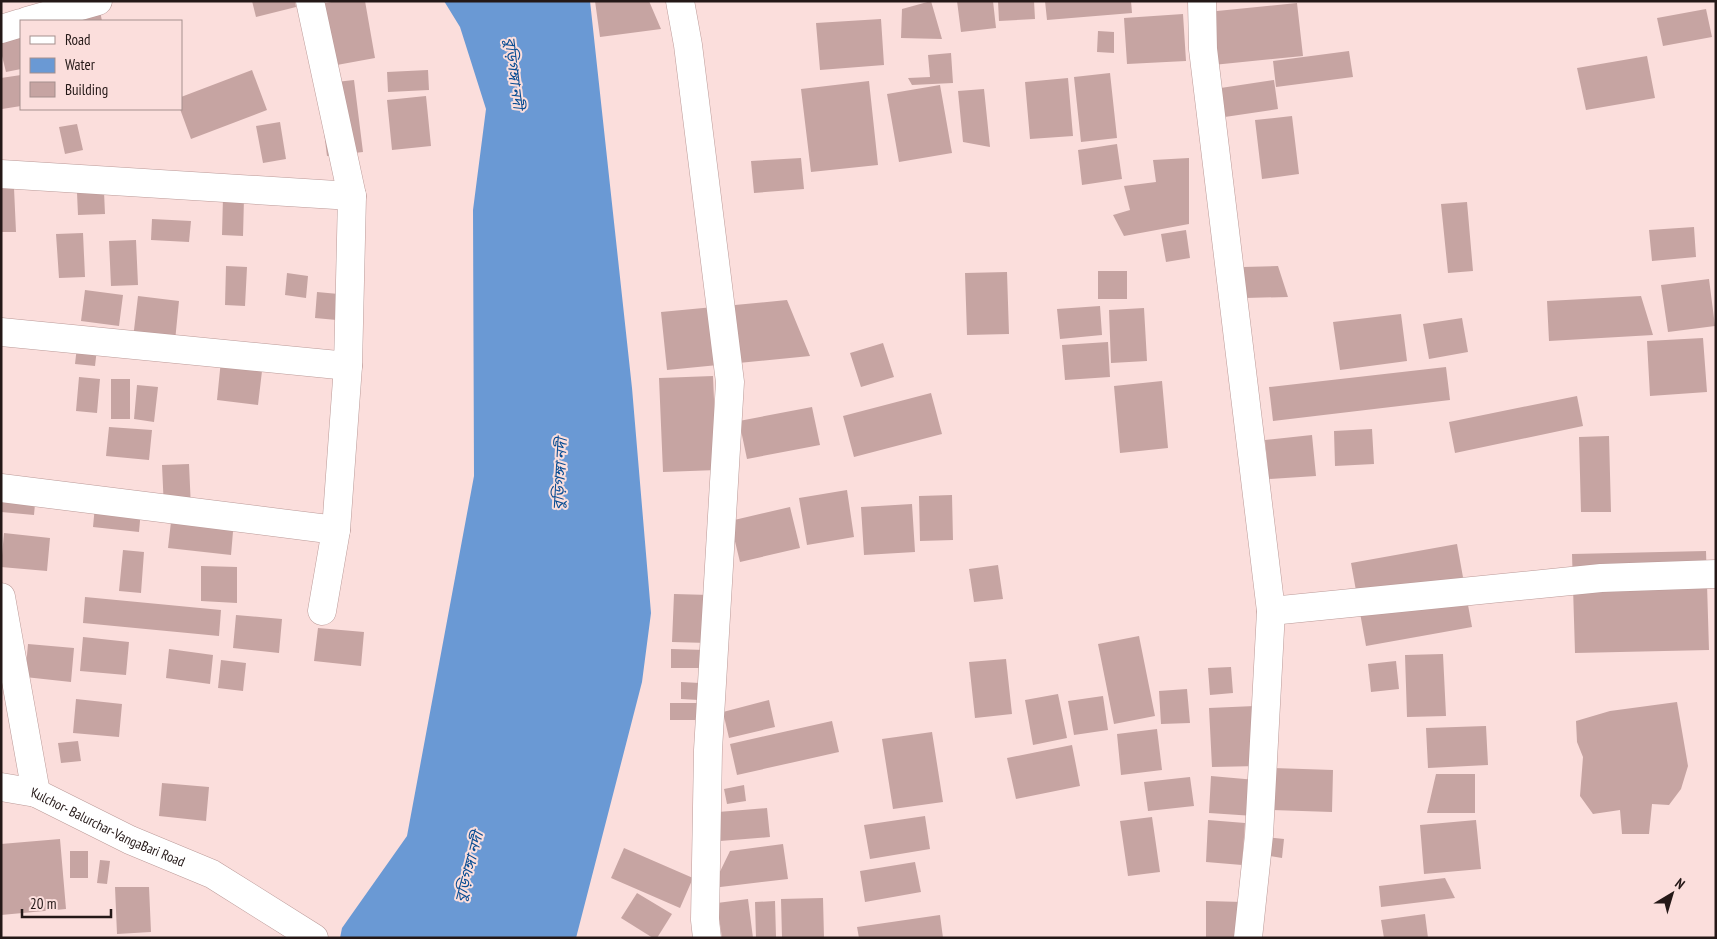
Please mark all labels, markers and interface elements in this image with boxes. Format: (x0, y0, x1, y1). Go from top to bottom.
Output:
legend (20, 20, 182, 110)
text: Road (65, 30, 91, 49)
water label: বুড়িগঙ্গা নদী (501, 36, 529, 113)
text: Water (65, 55, 96, 74)
text: Building (65, 80, 108, 99)
water label: বুড়িগঙ্গা নদী (548, 434, 571, 510)
street label: Kulchor- Balurchar-VangaBari Road (30, 783, 188, 871)
water label: বুড়িগঙ্গা নদী (450, 827, 488, 904)
north arrow (1647, 869, 1697, 919)
text: N (1671, 874, 1689, 893)
scale bar (22, 886, 111, 918)
text: 20 m (30, 894, 56, 913)

